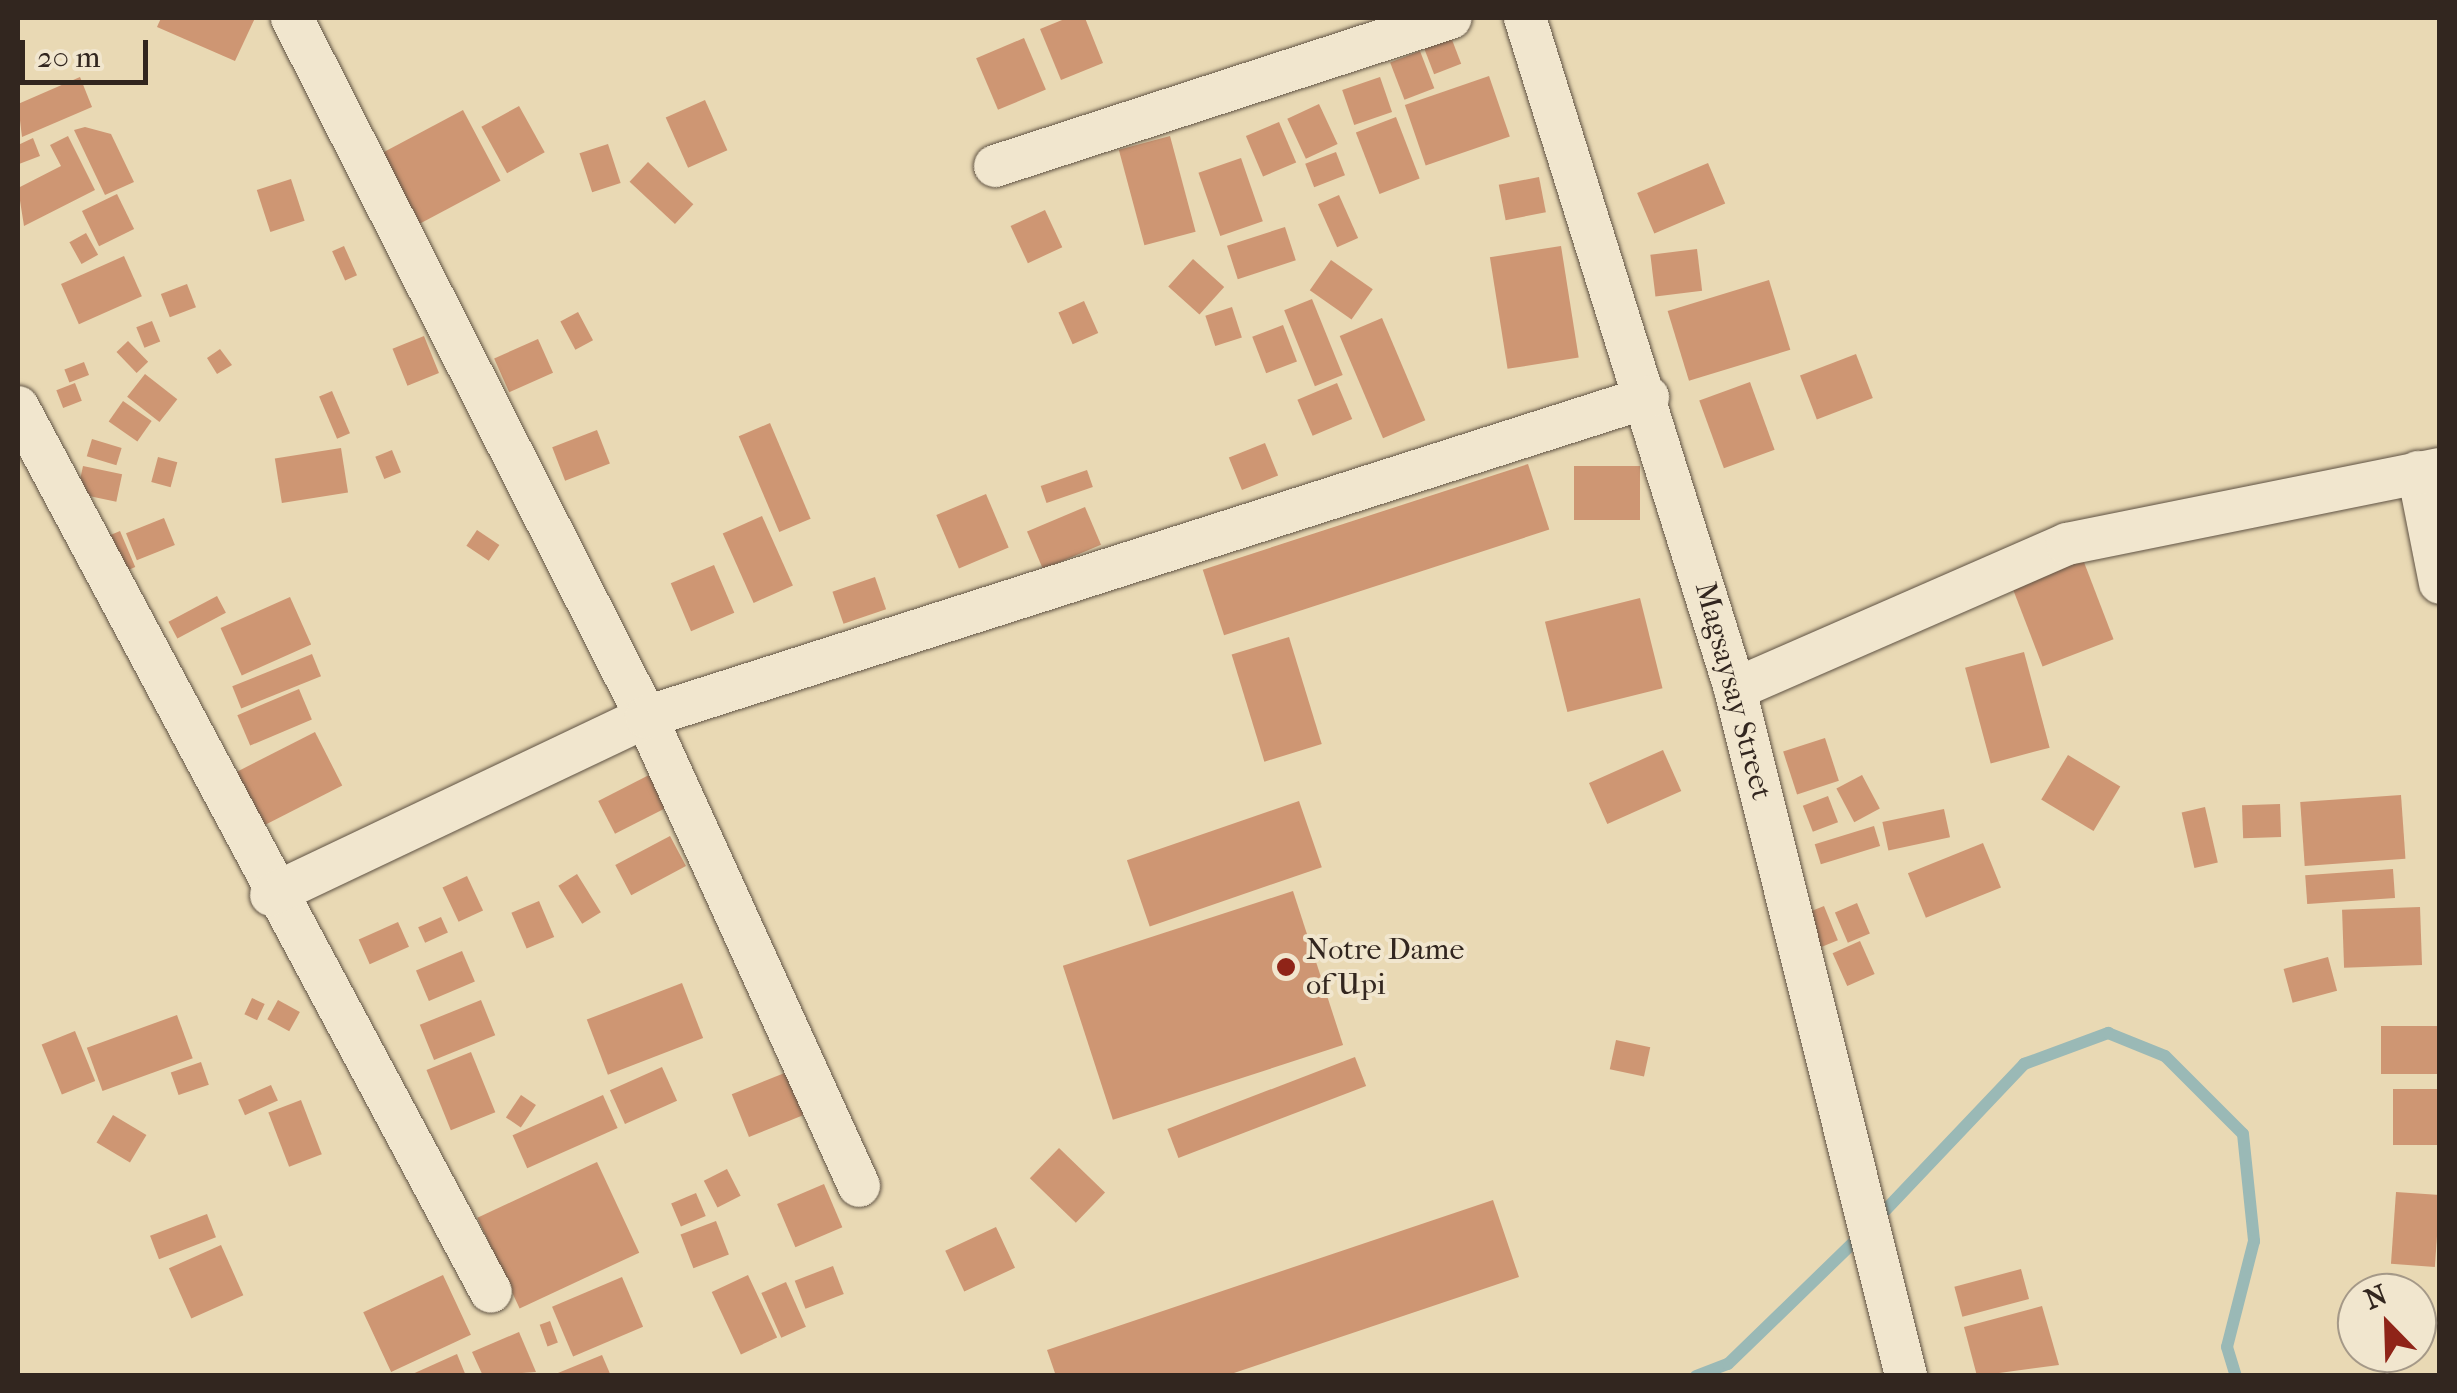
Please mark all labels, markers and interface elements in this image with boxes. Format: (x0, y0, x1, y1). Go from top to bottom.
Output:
scale bar (25, 20, 152, 82)
text: 20 m (37, 40, 100, 75)
street label: Magsaysay Street (1687, 578, 1779, 804)
place label: Notre Dame of Upi (1306, 932, 1464, 1002)
marker: Notre Dame of Upi (1275, 956, 1297, 978)
north arrow (2337, 1273, 2437, 1373)
text: N (2360, 1277, 2392, 1316)

